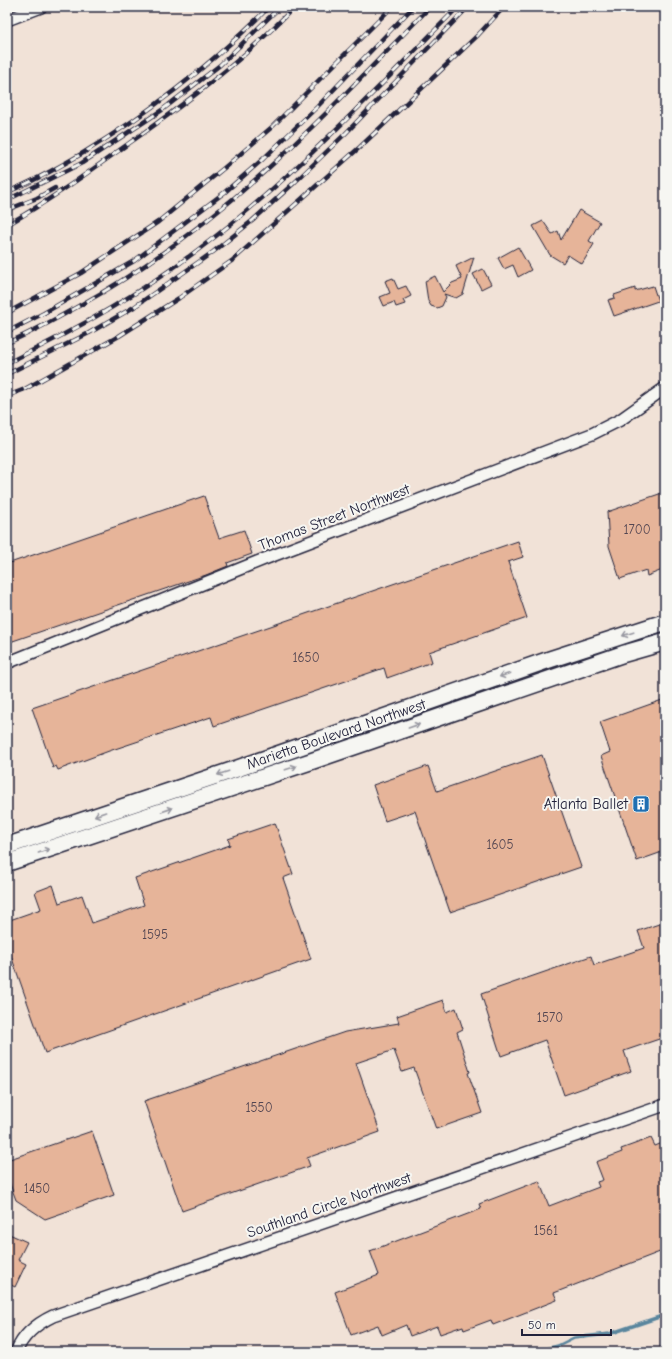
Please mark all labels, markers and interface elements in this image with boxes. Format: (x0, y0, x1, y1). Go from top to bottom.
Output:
street label: Thomas Street Northwest (256, 480, 413, 554)
house number: 1700 (623, 522, 651, 537)
one-way arrow (622, 630, 634, 638)
house number: 1650 (292, 650, 320, 665)
one-way arrow (498, 672, 511, 679)
street label: Marietta Boulevard Northwest (244, 695, 429, 773)
one-way arrow (407, 722, 420, 729)
one-way arrow (284, 764, 296, 772)
one-way arrow (217, 770, 230, 777)
building icon: Atlanta Ballet (631, 794, 651, 814)
place label: Atlanta Ballet (544, 795, 629, 813)
one-way arrow (161, 805, 173, 813)
one-way arrow (94, 811, 106, 819)
house number: 1605 (486, 837, 514, 852)
one-way arrow (37, 847, 50, 854)
house number: 1595 (142, 927, 168, 942)
house number: 1570 (537, 1010, 563, 1025)
house number: 1550 (245, 1100, 273, 1115)
street label: Southland Circle Northwest (245, 1168, 414, 1242)
house number: 1450 (24, 1181, 50, 1196)
house number: 1561 (534, 1223, 558, 1238)
scale bar (522, 1311, 611, 1337)
text: 50 m (528, 1318, 556, 1332)

